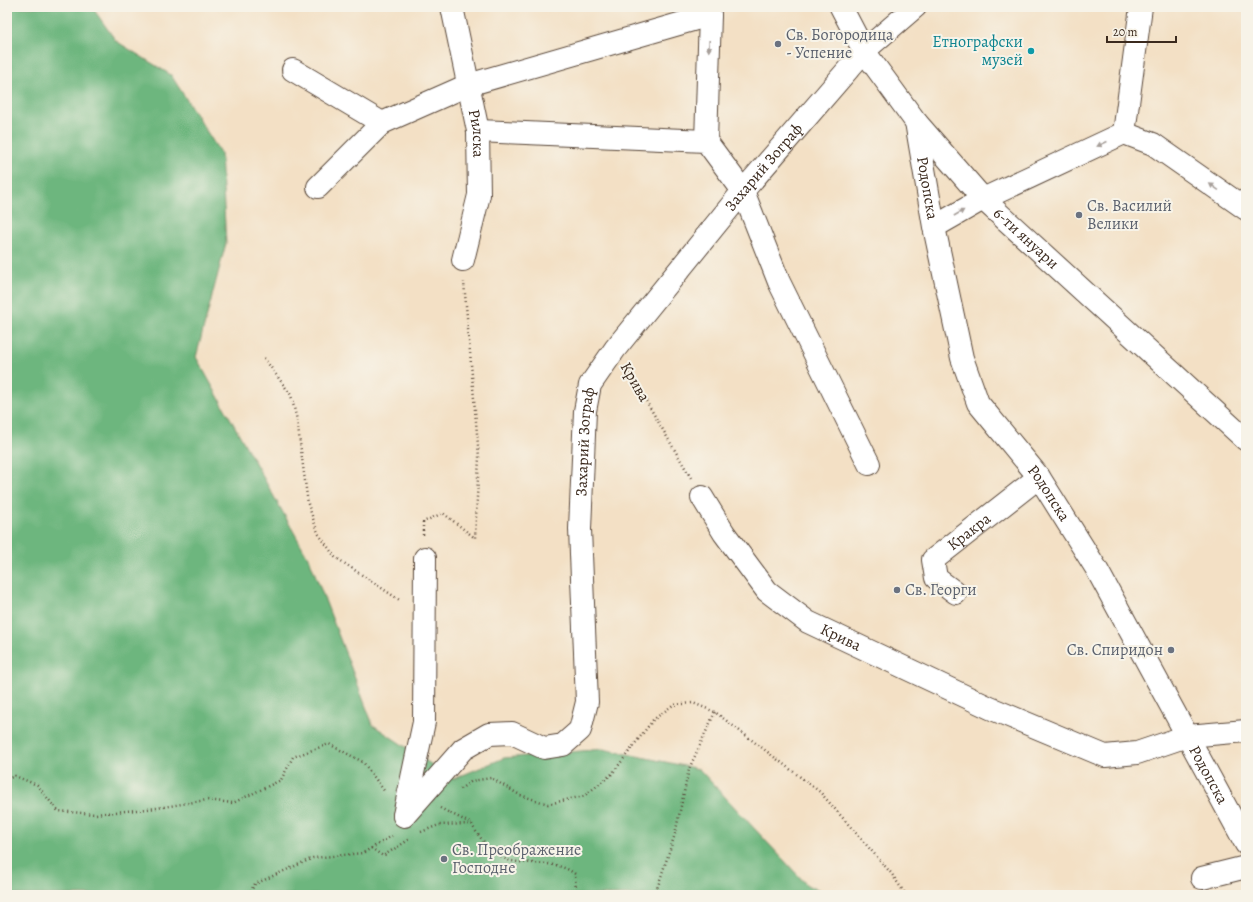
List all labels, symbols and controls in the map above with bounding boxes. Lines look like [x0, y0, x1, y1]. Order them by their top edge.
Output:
scale bar [1107, 18, 1176, 44]
place label: Св. Богородица - Успение [786, 24, 894, 64]
text: 20 m [1113, 24, 1137, 40]
place label: Етнографски музей [932, 31, 1023, 71]
marker: Св. Богородица - Успение [773, 39, 783, 49]
one-way arrow [705, 40, 712, 52]
marker: Етнографски музей [1026, 46, 1036, 56]
street label: Рилска [463, 107, 489, 158]
street label: Захарий Зограф [720, 118, 808, 216]
one-way arrow [1096, 141, 1107, 147]
street label: Родопска [911, 155, 944, 222]
one-way arrow [1209, 183, 1219, 191]
place label: Св. Василий Велики [1087, 195, 1172, 235]
street label: 6-ти януари [988, 202, 1064, 274]
one-way arrow [953, 210, 965, 217]
marker: Св. Василий Велики [1074, 210, 1084, 220]
street label: Крива [615, 358, 656, 407]
street label: Захарий Зограф [570, 385, 600, 497]
street label: Родопска [1022, 460, 1076, 526]
street label: Кракра [943, 507, 996, 556]
place label: Св. Георги [905, 579, 977, 601]
marker: Св. Георги [892, 585, 902, 595]
street label: Крива [817, 618, 865, 657]
place label: Св. Спиридон [1067, 639, 1163, 661]
marker: Св. Спиридон [1166, 645, 1176, 655]
street label: Родопска [1184, 742, 1234, 809]
place label: Св. Преображение Господне [452, 839, 581, 879]
marker: Св. Преображение Господне [439, 854, 449, 864]

